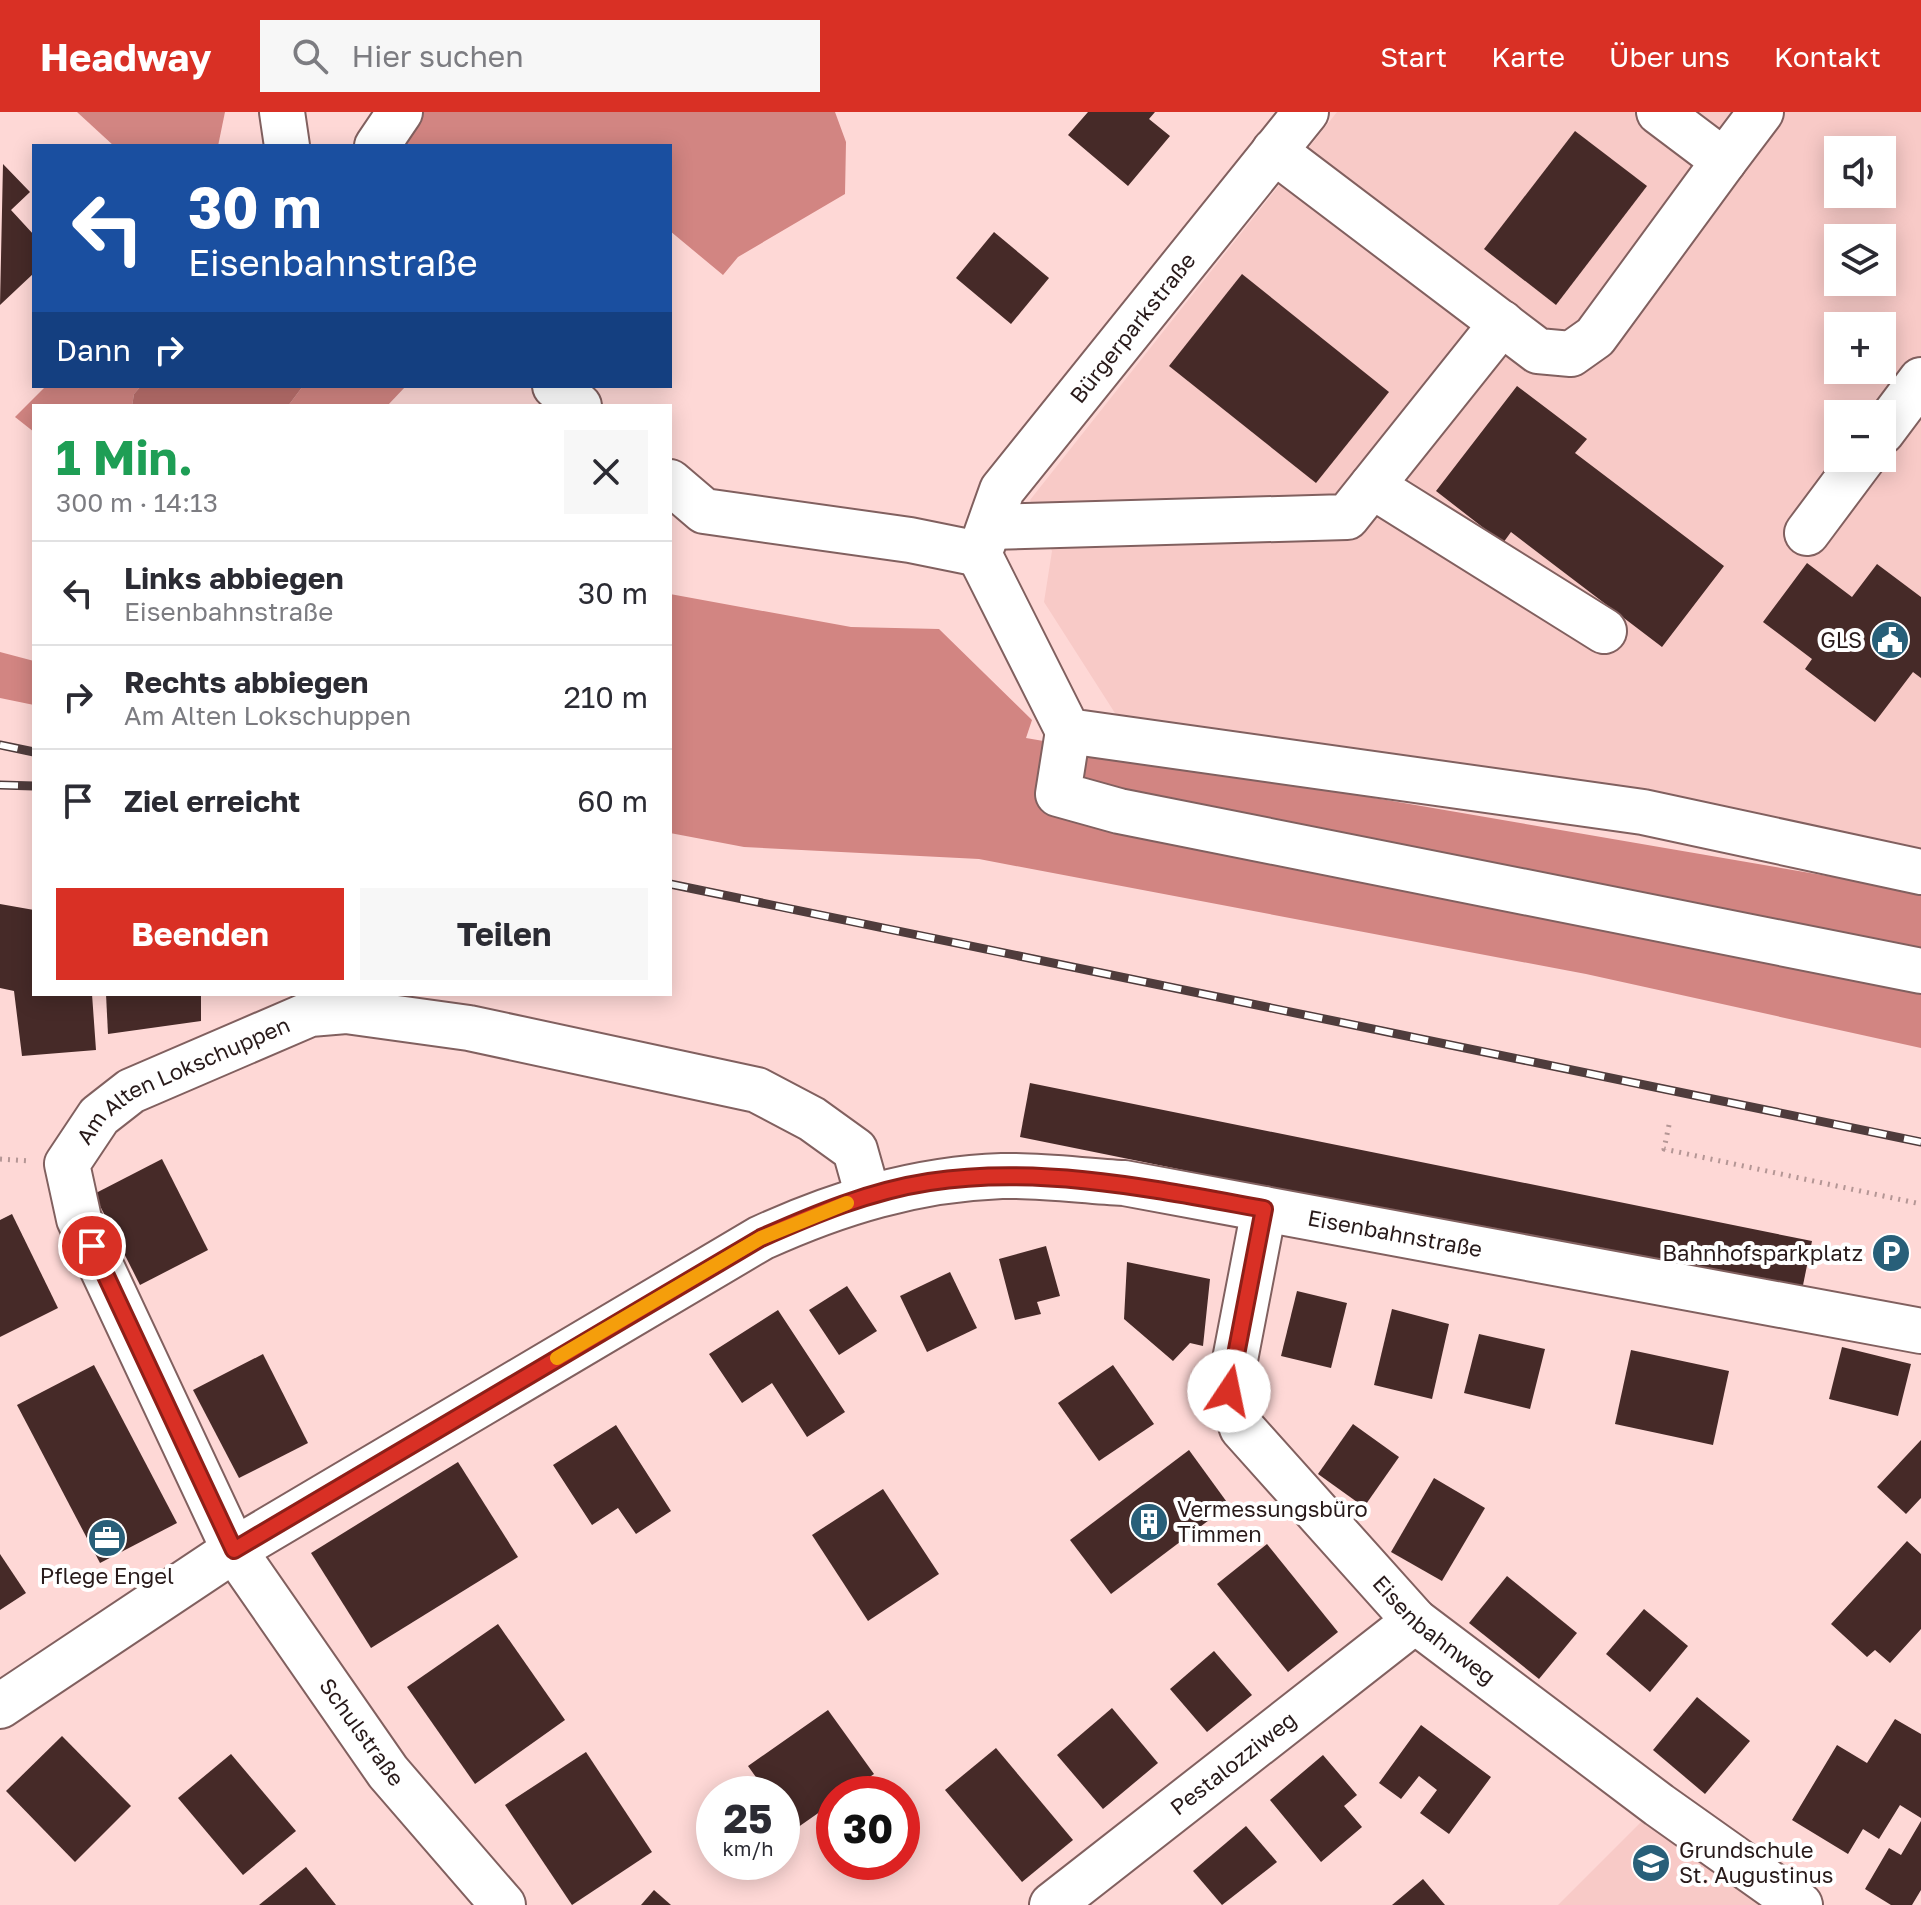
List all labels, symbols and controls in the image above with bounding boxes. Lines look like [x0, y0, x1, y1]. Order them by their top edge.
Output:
search box [260, 20, 820, 92]
text: Headway [40, 34, 212, 79]
icon: search [288, 34, 332, 78]
text: Hier suchen [352, 38, 524, 74]
text: Start [1380, 40, 1447, 73]
text: Karte [1491, 40, 1565, 73]
text: Über uns [1609, 40, 1730, 73]
text: Kontakt [1774, 40, 1881, 73]
map controls [1824, 136, 1896, 472]
button: sound [1824, 136, 1896, 208]
text: 30 m [188, 173, 322, 240]
icon: left [56, 176, 160, 280]
button: layers [1824, 224, 1896, 296]
text: Eisenbahnstraße [188, 241, 478, 284]
street label: Bürgerparkstraße [1064, 247, 1201, 408]
button: + [1824, 312, 1896, 384]
icon: right [147, 328, 191, 372]
text: Dann [56, 332, 131, 368]
button: − [1824, 400, 1896, 472]
text: 1 Min. [56, 428, 193, 486]
button: close [564, 430, 648, 514]
text: 300 m · 14:13 [56, 487, 218, 518]
text: Links abbiegen [124, 560, 344, 596]
icon: left [56, 571, 100, 615]
text: 30 m [578, 575, 648, 611]
text: Eisenbahnstraße [124, 596, 333, 627]
public building icon: GLS [1869, 619, 1911, 661]
place label: GLS [1820, 626, 1862, 653]
text: Rechts abbiegen [124, 664, 368, 700]
icon: right [56, 675, 100, 719]
text: 210 m [563, 679, 648, 715]
text: Am Alten Lokschuppen [124, 700, 411, 731]
icon: arrive [56, 779, 100, 823]
text: Ziel erreicht [124, 783, 300, 819]
text: 60 m [577, 783, 648, 819]
button: Beenden [56, 888, 344, 980]
button: Teilen [360, 888, 648, 980]
street label: Am Alten Lokschuppen [70, 1010, 294, 1149]
street label: Eisenbahnstraße [1306, 1203, 1485, 1262]
pin [58, 1212, 126, 1280]
icon: arrive [70, 1224, 114, 1268]
parking icon: Bahnhofsparkplatz [1870, 1232, 1912, 1274]
place label: Bahnhofsparkplatz [1662, 1239, 1863, 1266]
position arrow [1187, 1349, 1271, 1433]
place label: Vermessungsbüro Timmen [1177, 1495, 1368, 1547]
building icon: Vermessungsbüro Timmen [1128, 1501, 1170, 1543]
office icon: Pflege Engel [86, 1517, 128, 1559]
place label: Pflege Engel [40, 1562, 174, 1589]
street label: Eisenbahnweg [1367, 1569, 1501, 1690]
street label: Schulstraße [314, 1673, 411, 1791]
street label: Pestalozziweg [1164, 1705, 1301, 1820]
speed limit sign: 30 [816, 1776, 920, 1880]
text: 25 [724, 1794, 772, 1842]
text: km/h [723, 1836, 773, 1860]
place label: Grundschule St. Augustinus [1679, 1836, 1834, 1888]
school or university icon: Grundschule St. Augustinus [1630, 1842, 1672, 1884]

